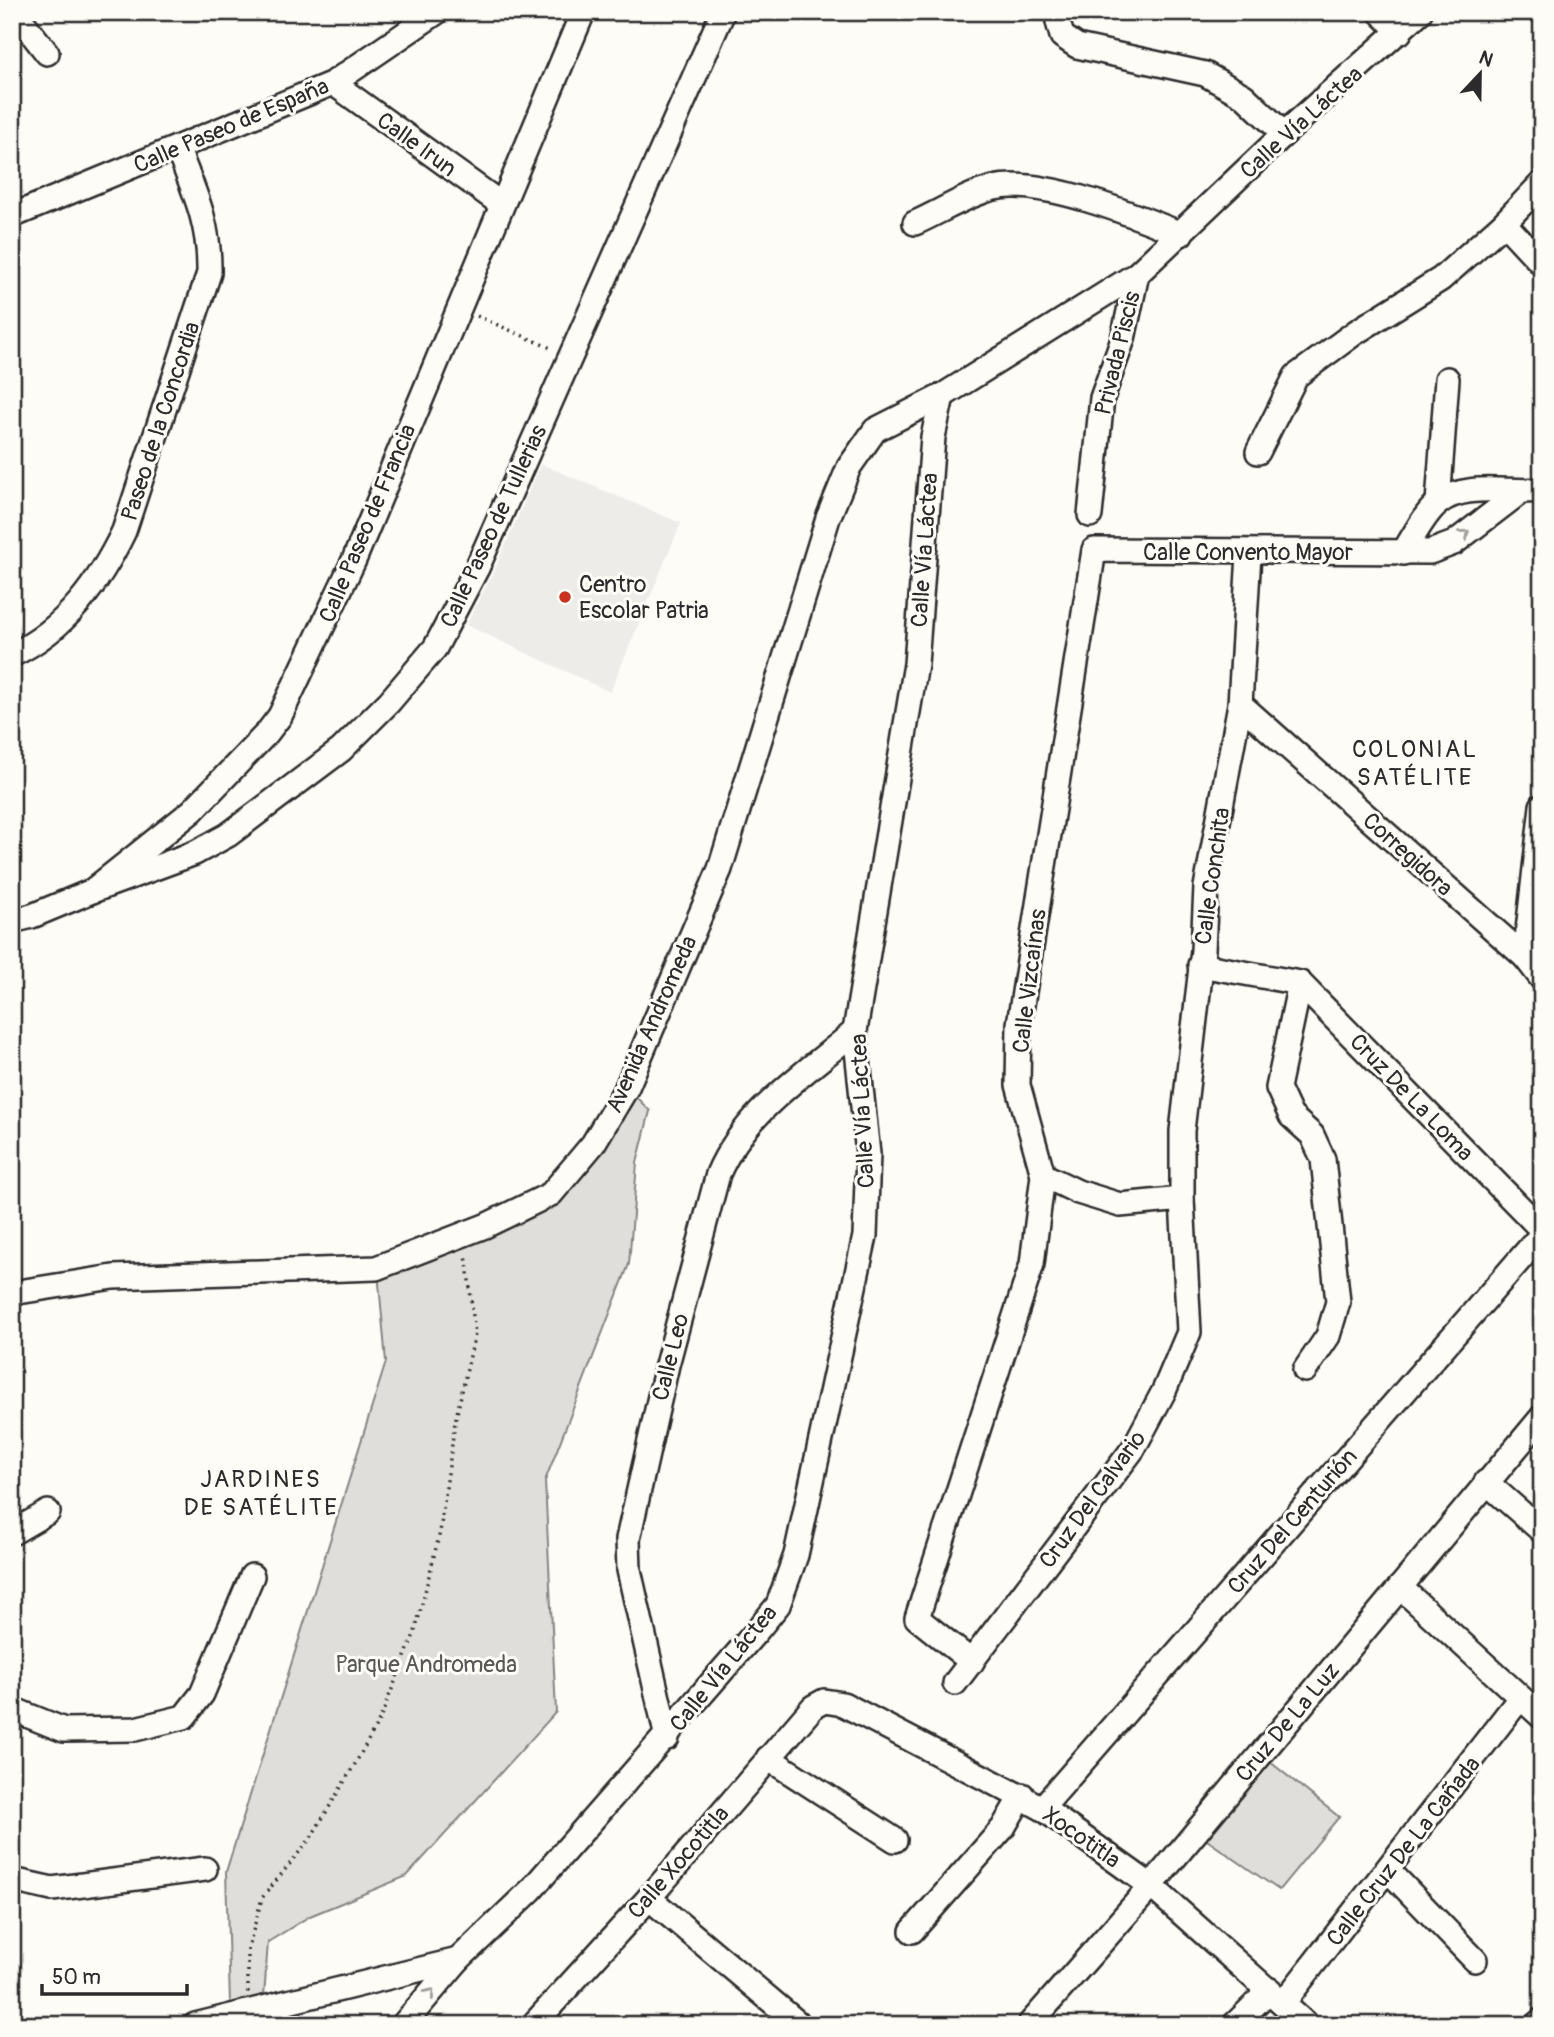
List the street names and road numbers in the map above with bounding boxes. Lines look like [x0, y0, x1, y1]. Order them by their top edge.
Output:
street label: Calle Vía Láctea [1234, 60, 1369, 185]
street label: Calle Paseo de España [129, 71, 333, 180]
street label: Calle Irun [371, 106, 462, 183]
street label: Privada Piscis [1088, 288, 1147, 418]
street label: Paseo de la Concordia [115, 318, 206, 524]
street label: Calle Paseo de Francia [313, 420, 422, 627]
street label: Calle Paseo de Tullerias [434, 420, 553, 632]
street label: Calle Vía Láctea [905, 472, 944, 628]
street label: Calle Convento Mayor [1143, 538, 1353, 567]
street label: Calle Conchita [1189, 806, 1236, 947]
street label: Corregidora [1357, 806, 1459, 902]
street label: Calle Vizcaínas [1006, 907, 1053, 1055]
street label: Avenida Andromeda [599, 931, 704, 1117]
street label: Cruz De La Loma [1344, 1028, 1480, 1167]
street label: Calle Vía Láctea [844, 1033, 881, 1189]
street label: Calle Leo [646, 1311, 695, 1404]
street label: Cruz Del Calvario [1033, 1425, 1152, 1574]
street label: Cruz Del Centurión [1221, 1442, 1364, 1600]
street label: Calle Vía Láctea [663, 1599, 783, 1738]
street label: Cruz De La Luz [1229, 1657, 1346, 1788]
street label: Calle Cruz De La Cañada [1320, 1750, 1487, 1952]
street label: Calle Xocotitla [621, 1800, 735, 1925]
street label: Xocotitla [1037, 1800, 1126, 1875]

